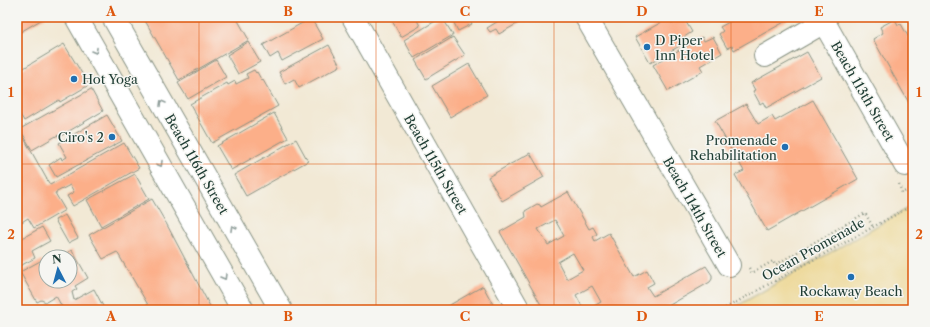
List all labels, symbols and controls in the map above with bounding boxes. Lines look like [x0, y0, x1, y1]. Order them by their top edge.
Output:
text: A [105, 3, 117, 19]
text: B [283, 3, 293, 19]
text: C [460, 3, 470, 19]
text: D [636, 3, 648, 19]
text: E [814, 3, 824, 19]
place label: D Piper Inn Hotel [655, 32, 714, 63]
street label: Beach 113th Street [828, 38, 898, 144]
marker: D Piper Inn Hotel [642, 42, 652, 52]
one-way arrow [91, 47, 98, 54]
place label: Hot Yoga [82, 71, 138, 87]
marker: Hot Yoga [69, 74, 79, 84]
text: 1 [8, 84, 14, 100]
text: 1 [916, 84, 922, 100]
one-way arrow [159, 99, 166, 107]
street label: Beach 116th Street [162, 111, 232, 217]
street label: Beach 115th Street [401, 111, 471, 217]
place label: Ciro's 2 [58, 129, 104, 145]
marker: Ciro's 2 [107, 132, 117, 142]
place label: Promenade Rehabilitation [690, 132, 777, 163]
marker: Promenade Rehabilitation [780, 142, 790, 152]
street label: Beach 114th Street [660, 154, 730, 260]
one-way arrow [155, 160, 162, 167]
street label: Ocean Promenade [759, 214, 867, 284]
one-way arrow [231, 224, 238, 232]
text: 2 [7, 226, 15, 242]
text: 2 [915, 226, 923, 242]
north arrow [38, 249, 78, 289]
text: N [51, 252, 63, 267]
marker: Rockaway Beach [846, 272, 856, 282]
one-way arrow [220, 273, 227, 280]
place label: Rockaway Beach [799, 283, 903, 299]
text: A [105, 308, 117, 324]
text: B [283, 308, 293, 324]
text: C [460, 308, 470, 324]
text: D [636, 308, 648, 324]
text: E [814, 308, 824, 324]

